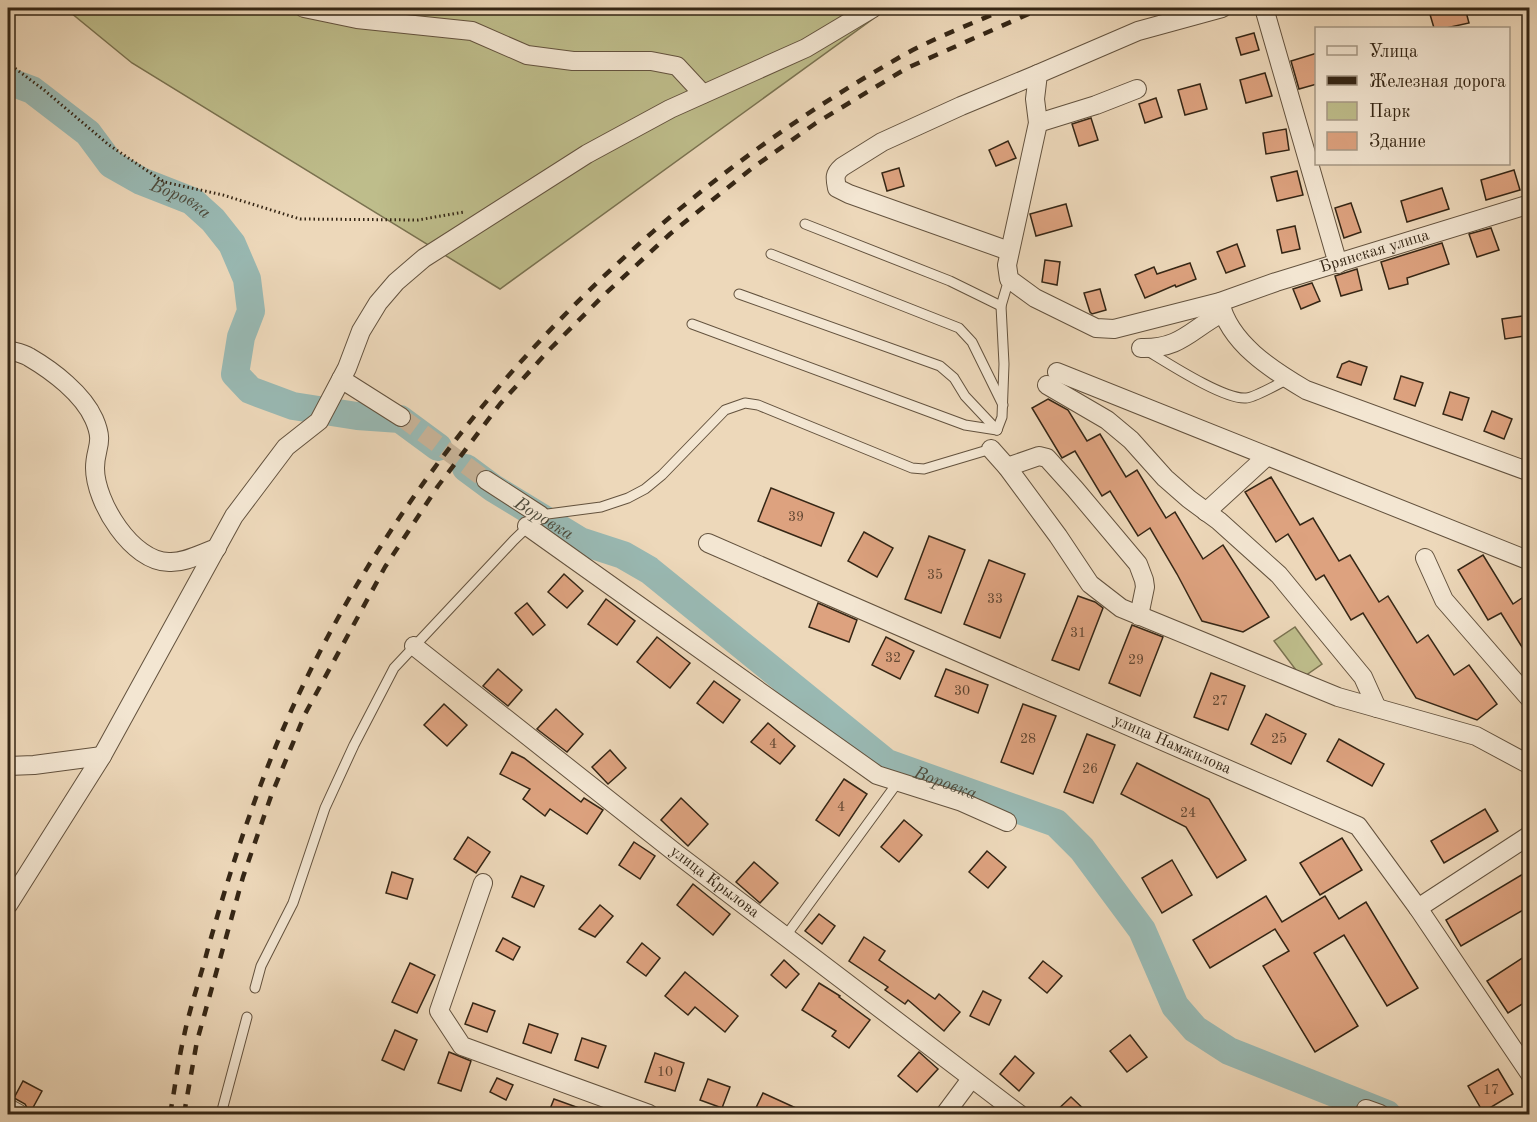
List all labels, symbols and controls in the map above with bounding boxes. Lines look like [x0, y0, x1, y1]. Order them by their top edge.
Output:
legend [1315, 27, 1510, 165]
text: Улица [1369, 43, 1418, 61]
text: Железная дорога [1369, 73, 1506, 91]
text: Парк [1369, 103, 1410, 121]
text: Здание [1369, 133, 1426, 151]
water label: Воровка [147, 176, 215, 223]
street label: Брянская улица [1318, 227, 1431, 276]
water label: Воровка [510, 494, 577, 544]
house number: 39 [788, 510, 804, 524]
house number: 35 [927, 568, 943, 582]
house number: 33 [987, 592, 1003, 606]
house number: 31 [1070, 626, 1086, 640]
house number: 32 [885, 651, 901, 665]
house number: 29 [1128, 653, 1144, 667]
house number: 30 [954, 684, 970, 698]
house number: 27 [1212, 694, 1228, 708]
street label: улица Намжилова [1111, 712, 1233, 778]
house number: 28 [1020, 732, 1036, 746]
house number: 25 [1271, 732, 1287, 746]
house number: 4 [769, 737, 777, 751]
house number: 26 [1082, 762, 1098, 776]
water label: Воровка [910, 764, 980, 803]
house number: 4 [837, 800, 845, 814]
house number: 24 [1180, 806, 1196, 820]
street label: улица Крылова [666, 843, 762, 921]
house number: 10 [657, 1065, 673, 1079]
house number: 17 [1483, 1083, 1499, 1097]

